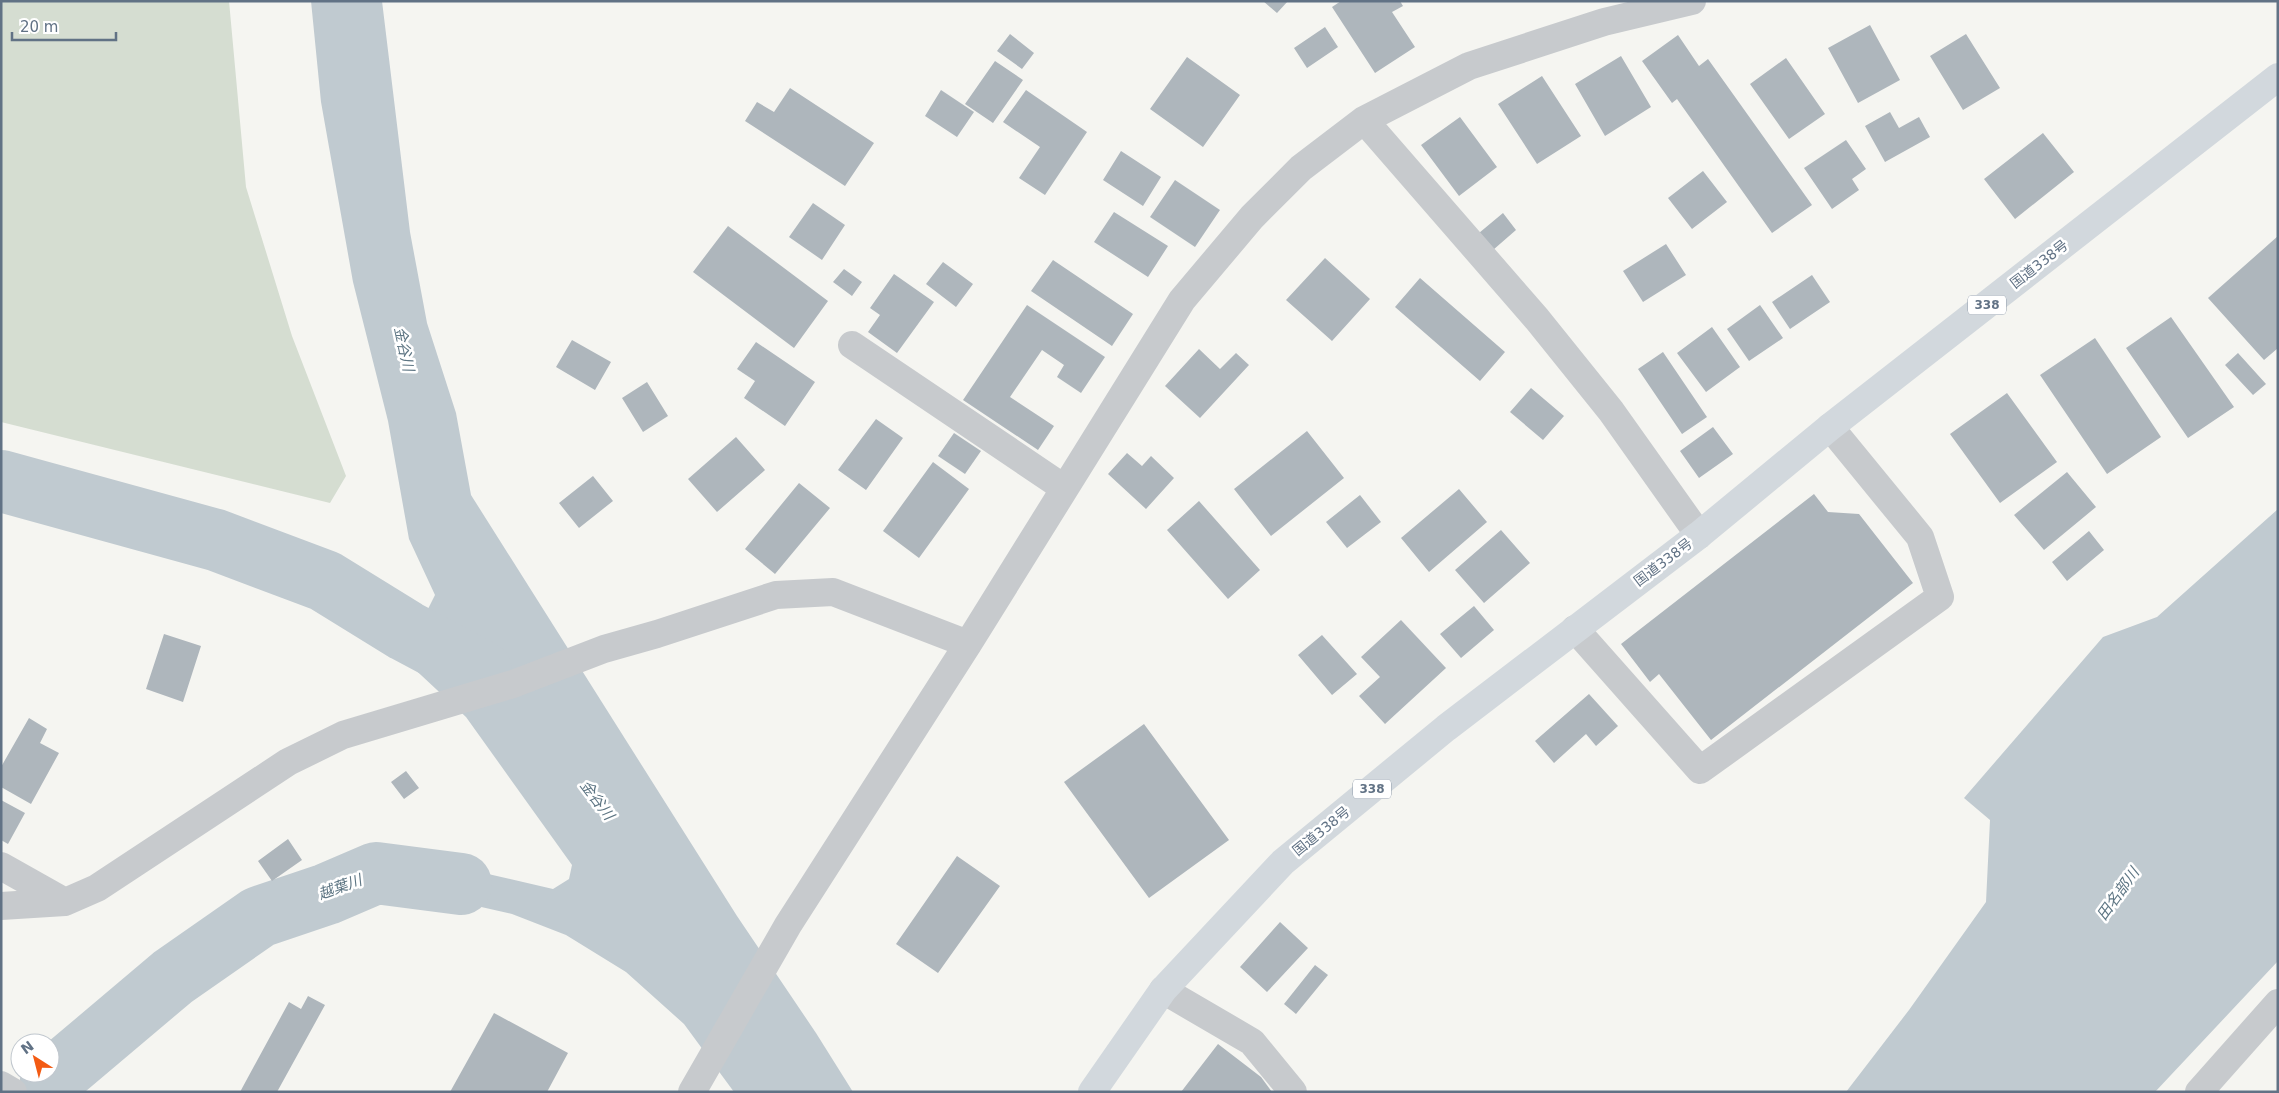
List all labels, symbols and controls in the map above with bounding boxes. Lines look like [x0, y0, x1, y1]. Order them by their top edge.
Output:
scale bar [12, 10, 116, 42]
text: 20 m [20, 18, 58, 36]
street label: 国道338号 [2007, 237, 2071, 291]
road number: 338 [1968, 296, 2006, 314]
water label: 金谷川 [391, 325, 418, 375]
street label: 国道338号 [1631, 535, 1695, 589]
water label: 金谷川 [576, 777, 619, 825]
road number: 338 [1353, 780, 1391, 799]
street label: 国道338号 [1289, 803, 1353, 859]
water label: 田名部川 [2093, 863, 2144, 924]
water label: 越葉川 [316, 870, 366, 903]
north arrow [10, 1033, 60, 1083]
text: N [18, 1038, 37, 1057]

